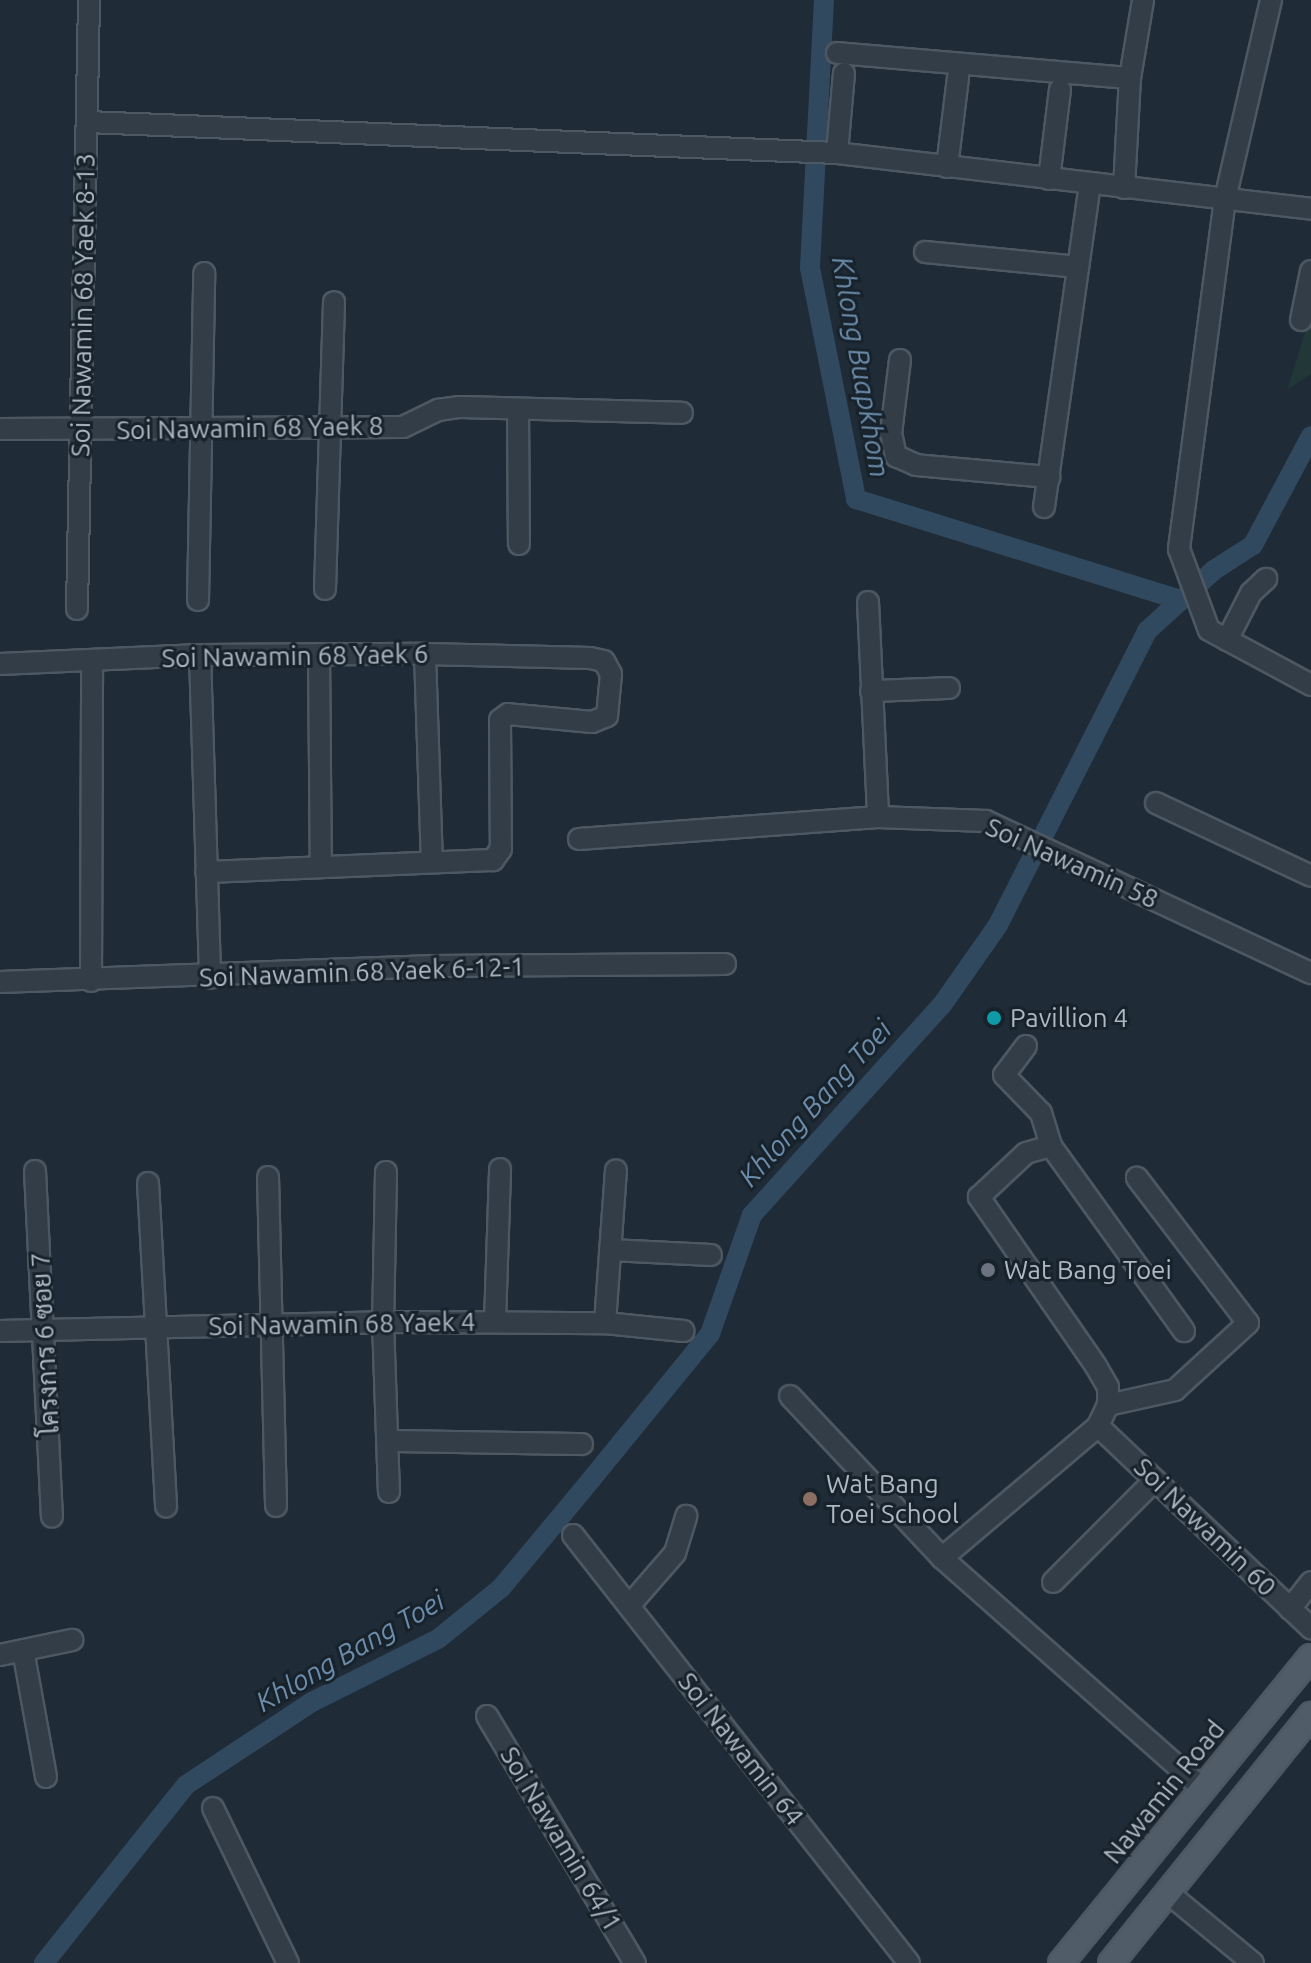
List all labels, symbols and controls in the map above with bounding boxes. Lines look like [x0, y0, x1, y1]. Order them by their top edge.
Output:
street label: Soi Nawamin 68 Yaek 8-13 [65, 153, 101, 457]
water label: Khlong Buapkhom [825, 254, 897, 480]
street label: Soi Nawamin 68 Yaek 8 [116, 410, 384, 446]
street label: Soi Nawamin 68 Yaek 6 [161, 638, 429, 674]
street label: Soi Nawamin 58 [981, 811, 1163, 915]
street label: Soi Nawamin 68 Yaek 6-12-1 [199, 951, 525, 993]
place label: Pavillion 4 [1010, 1002, 1128, 1034]
marker: Pavillion 4 [985, 1009, 1003, 1027]
water label: Khlong Bang Toei [731, 1013, 899, 1193]
street label: โครงการ 6 ซอย 7 [25, 1252, 65, 1436]
place label: Wat Bang Toei [1004, 1254, 1172, 1286]
marker: Wat Bang Toei [979, 1261, 997, 1279]
street label: Soi Nawamin 68 Yaek 4 [208, 1306, 476, 1342]
street label: Soi Nawamin 60 [1127, 1451, 1283, 1603]
place label: Wat Bang Toei School [826, 1468, 959, 1530]
marker: Wat Bang Toei School [801, 1490, 819, 1508]
water label: Khlong Bang Toei [250, 1583, 450, 1719]
street label: Soi Nawamin 64 [672, 1666, 810, 1832]
street label: Nawamin Road [1097, 1714, 1231, 1870]
street label: Soi Nawamin 64/1 [494, 1741, 628, 1937]

